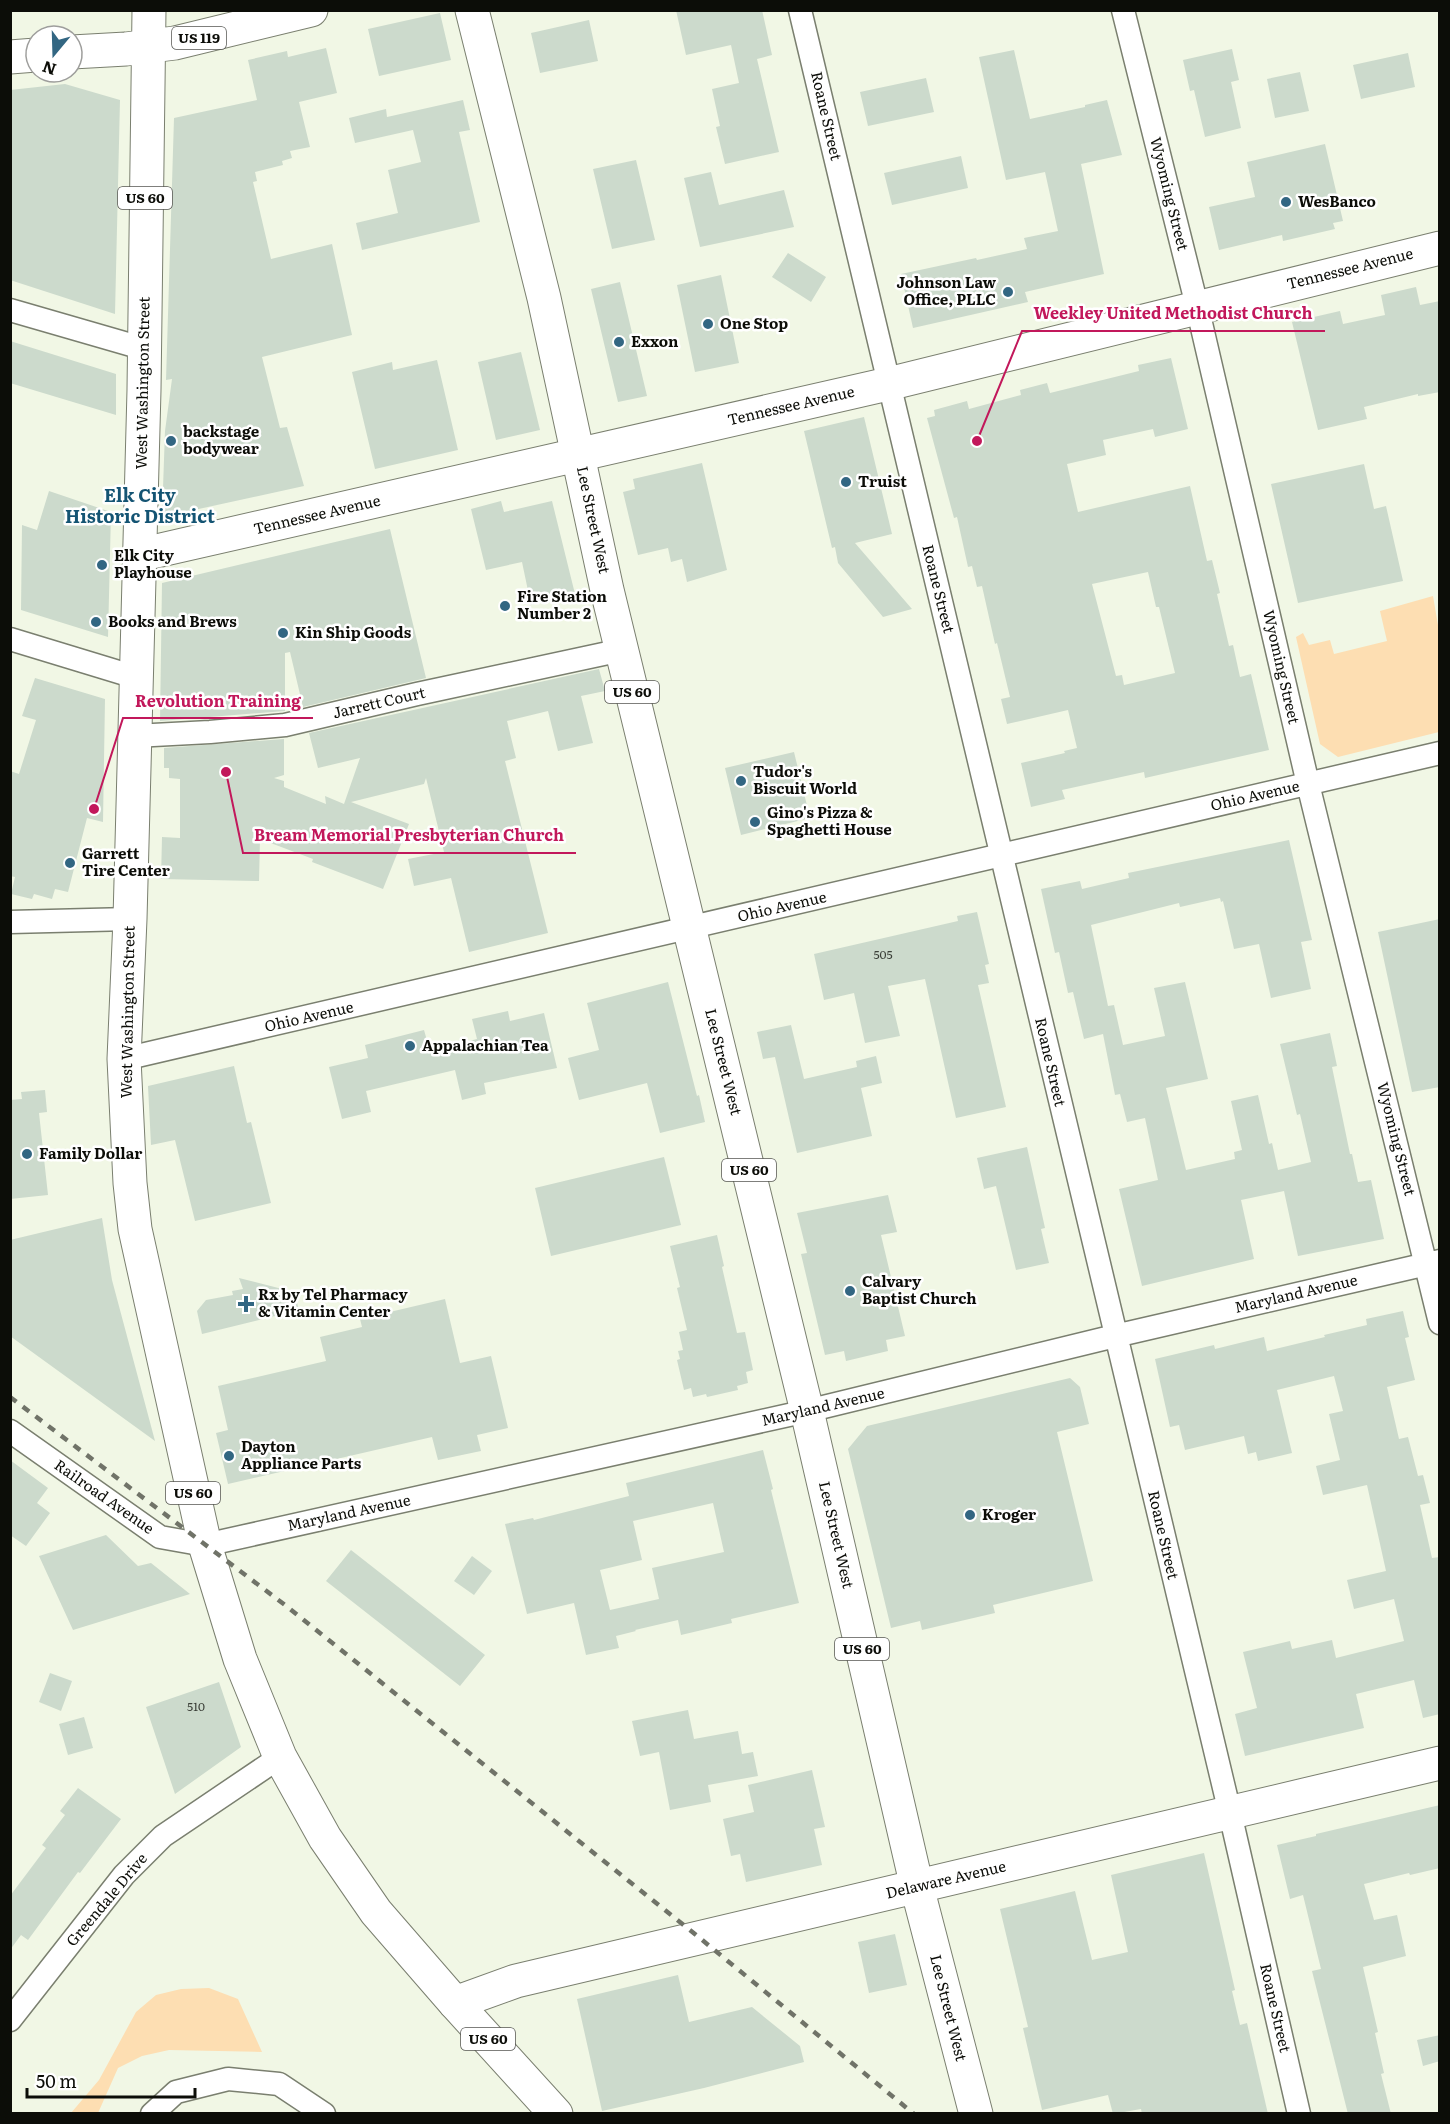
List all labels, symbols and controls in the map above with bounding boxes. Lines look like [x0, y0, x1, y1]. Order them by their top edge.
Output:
north arrow [24, 24, 84, 84]
road number: US 119 [172, 27, 226, 49]
text: N [39, 56, 59, 83]
street label: Roane Street [806, 69, 849, 162]
street label: Wyoming Street [1145, 134, 1196, 253]
road number: US 60 [118, 187, 172, 209]
place label: WesBanco [1298, 189, 1376, 212]
marker: WesBanco [1279, 195, 1293, 209]
street label: Tennessee Avenue [1284, 241, 1416, 294]
place label: Johnson Law Office, PLLC [897, 270, 996, 310]
marker: Johnson Law Office, PLLC [1001, 285, 1015, 299]
street label: West Washington Street [128, 296, 155, 470]
callout: Weekley United Methodist Church [1022, 297, 1325, 331]
text: Weekley United Methodist Church [1034, 300, 1312, 324]
place label: One Stop [720, 311, 788, 334]
marker: One Stop [701, 317, 715, 331]
place label: Exxon [631, 329, 679, 352]
marker: Exxon [612, 335, 626, 349]
street label: Tennessee Avenue [725, 379, 857, 430]
place label: backstage bodywear [183, 419, 260, 459]
marker: backstage bodywear [164, 434, 178, 448]
street label: Lee Street West [572, 464, 617, 576]
place label: Truist [858, 469, 907, 492]
marker: Truist [839, 475, 853, 489]
district label: Elk City Historic District [65, 481, 215, 529]
street label: Tennessee Avenue [251, 488, 383, 539]
street label: Roane Street [917, 542, 962, 635]
place label: Elk City Playhouse [114, 543, 192, 583]
marker: Elk City Playhouse [95, 558, 109, 572]
place label: Fire Station Number 2 [517, 584, 607, 624]
marker: Fire Station Number 2 [498, 599, 512, 613]
street label: Wyoming Street [1258, 607, 1307, 726]
place label: Books and Brews [108, 609, 237, 632]
marker: Books and Brews [89, 615, 103, 629]
place label: Kin Ship Goods [295, 620, 412, 643]
marker: Kin Ship Goods [276, 626, 290, 640]
street label: Jarrett Court [330, 680, 427, 723]
road number: US 60 [605, 681, 659, 703]
callout: Revolution Training [123, 684, 313, 718]
text: Revolution Training [135, 688, 301, 712]
place label: Tudor's Biscuit World [753, 759, 857, 799]
street label: Ohio Avenue [1208, 773, 1302, 816]
marker: Tudor's Biscuit World [734, 774, 748, 788]
place label: Gino's Pizza & Spaghetti House [767, 800, 892, 840]
marker: Gino's Pizza & Spaghetti House [748, 815, 762, 829]
callout: Bream Memorial Presbyterian Church [243, 819, 576, 853]
text: Bream Memorial Presbyterian Church [254, 822, 564, 846]
place label: Garrett Tire Center [82, 841, 170, 881]
marker: Garrett Tire Center [63, 856, 77, 870]
street label: Ohio Avenue [735, 884, 829, 927]
street label: West Washington Street [113, 925, 140, 1099]
house number: 505 [873, 945, 893, 963]
street label: Ohio Avenue [262, 994, 356, 1037]
street label: Lee Street West [700, 1006, 749, 1117]
street label: Roane Street [1030, 1015, 1073, 1108]
place label: Appalachian Tea [422, 1033, 549, 1056]
marker: Appalachian Tea [403, 1039, 417, 1053]
street label: Wyoming Street [1372, 1079, 1423, 1198]
place label: Family Dollar [39, 1141, 142, 1164]
marker: Family Dollar [20, 1147, 34, 1161]
road number: US 60 [722, 1159, 776, 1181]
street label: Maryland Avenue [1232, 1267, 1360, 1318]
place label: Calvary Baptist Church [862, 1269, 977, 1309]
place label: Rx by Tel Pharmacy & Vitamin Center [258, 1282, 408, 1322]
marker: Calvary Baptist Church [843, 1284, 857, 1298]
marker: Rx by Tel Pharmacy & Vitamin Center [239, 1297, 253, 1311]
street label: Maryland Avenue [759, 1380, 887, 1431]
place label: Dayton Appliance Parts [241, 1434, 362, 1474]
marker: Dayton Appliance Parts [222, 1449, 236, 1463]
street label: Railroad Avenue [50, 1453, 160, 1539]
street label: Lee Street West [814, 1479, 861, 1591]
road number: US 60 [166, 1482, 220, 1504]
street label: Maryland Avenue [285, 1487, 413, 1536]
street label: Roane Street [1143, 1488, 1186, 1581]
place label: Kroger [982, 1502, 1036, 1525]
marker: Kroger [963, 1508, 977, 1522]
road number: US 60 [835, 1638, 889, 1660]
house number: 510 [187, 1697, 205, 1715]
street label: Greendale Drive [60, 1847, 152, 1951]
street label: Delaware Avenue [883, 1853, 1008, 1904]
street label: Lee Street West [925, 1952, 974, 2063]
street label: Roane Street [1255, 1961, 1298, 2054]
road number: US 60 [461, 2028, 515, 2050]
scale bar [27, 2061, 195, 2099]
text: 50 m [36, 2067, 77, 2094]

